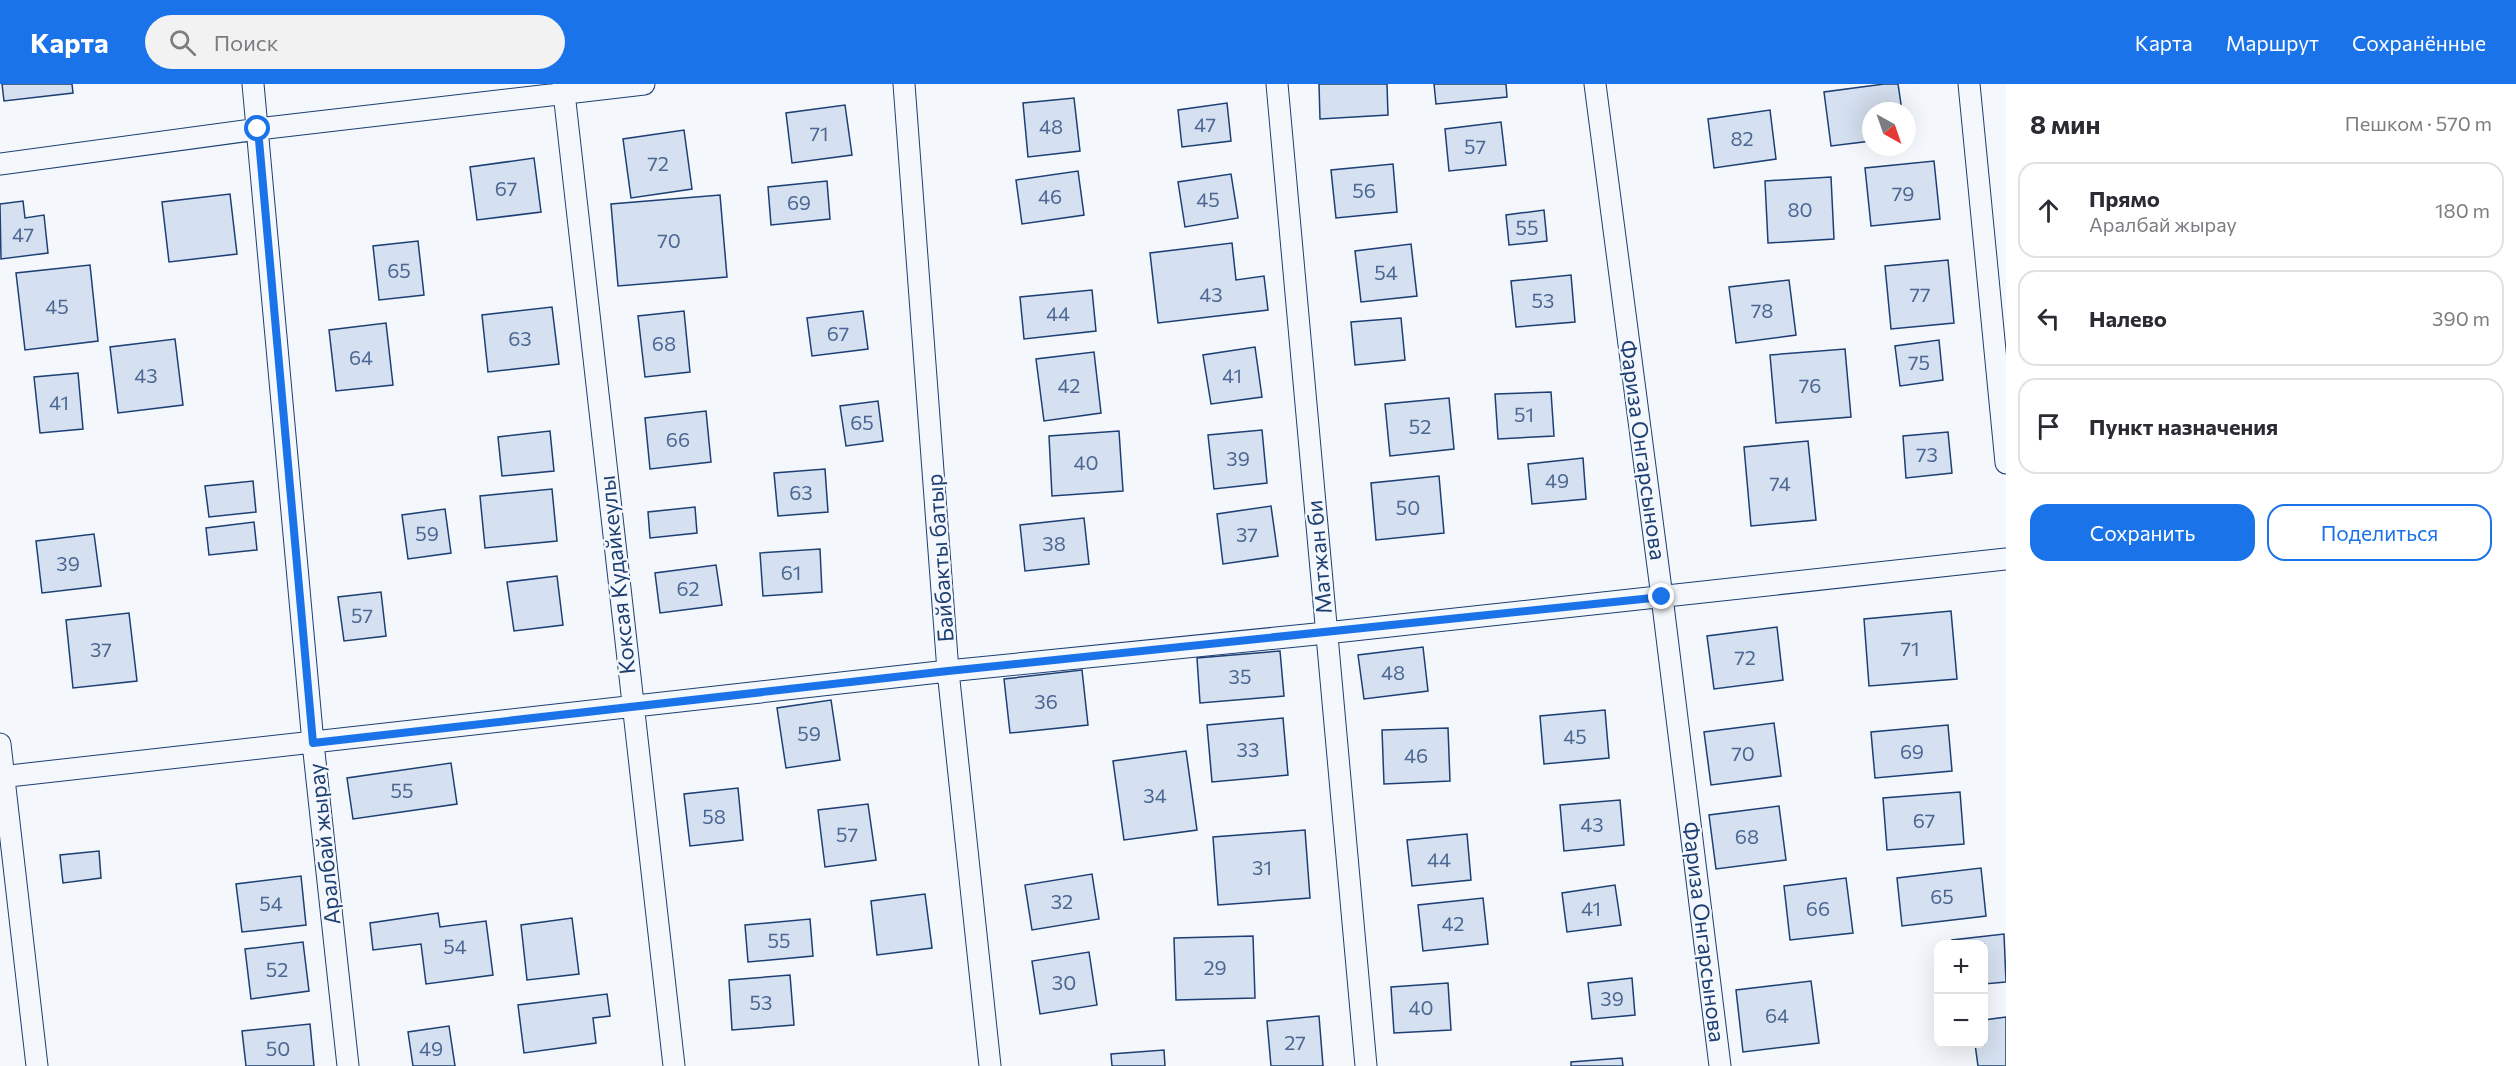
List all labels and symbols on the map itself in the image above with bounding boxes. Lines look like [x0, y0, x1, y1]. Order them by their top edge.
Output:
north arrow [1862, 102, 1916, 156]
house number: 47 [1194, 112, 1216, 136]
house number: 48 [1039, 114, 1063, 138]
route start [244, 115, 270, 141]
house number: 71 [809, 121, 829, 145]
house number: 82 [1730, 126, 1754, 150]
house number: 57 [1464, 134, 1486, 158]
house number: 72 [647, 151, 669, 175]
house number: 67 [495, 176, 517, 200]
house number: 56 [1352, 178, 1376, 202]
house number: 79 [1892, 181, 1914, 205]
house number: 46 [1038, 184, 1062, 208]
house number: 45 [1196, 187, 1220, 211]
house number: 69 [787, 190, 811, 214]
house number: 80 [1787, 197, 1813, 221]
house number: 55 [1516, 215, 1538, 239]
house number: 47 [12, 222, 34, 246]
house number: 70 [657, 228, 681, 252]
house number: 65 [387, 258, 411, 282]
house number: 54 [1374, 260, 1398, 284]
house number: 43 [1199, 282, 1223, 306]
house number: 77 [1909, 282, 1931, 306]
house number: 53 [1532, 288, 1554, 312]
house number: 45 [45, 294, 69, 318]
house number: 78 [1751, 298, 1773, 322]
house number: 44 [1046, 301, 1070, 325]
house number: 67 [827, 321, 849, 345]
house number: 63 [508, 326, 532, 350]
house number: 68 [652, 331, 676, 355]
street label: Фариза Онгарсынова [1615, 338, 1672, 562]
house number: 64 [349, 345, 373, 369]
house number: 75 [1908, 350, 1930, 374]
house number: 43 [134, 363, 158, 387]
house number: 41 [1222, 363, 1242, 387]
house number: 42 [1058, 373, 1080, 397]
house number: 76 [1799, 373, 1821, 397]
house number: 41 [49, 390, 69, 414]
house number: 51 [1514, 402, 1534, 426]
house number: 65 [850, 410, 874, 434]
house number: 52 [1409, 414, 1431, 438]
house number: 66 [666, 427, 690, 451]
house number: 73 [1916, 442, 1938, 466]
house number: 39 [1226, 446, 1250, 470]
house number: 40 [1073, 450, 1099, 474]
house number: 49 [1545, 468, 1569, 492]
house number: 74 [1769, 471, 1791, 495]
street label: Байбакты батыр [920, 473, 959, 643]
street label: Коксая Кудайкеулы [593, 474, 640, 676]
house number: 63 [789, 480, 813, 504]
house number: 50 [1396, 495, 1420, 519]
street label: Матжан би [1300, 499, 1337, 615]
house number: 59 [415, 521, 439, 545]
house number: 37 [1236, 522, 1258, 546]
house number: 38 [1042, 531, 1066, 555]
house number: 39 [56, 551, 80, 575]
house number: 61 [781, 560, 801, 584]
house number: 62 [676, 576, 700, 600]
route end [1648, 583, 1674, 609]
house number: 57 [351, 603, 373, 627]
house number: 71 [1900, 636, 1920, 660]
house number: 37 [90, 637, 112, 661]
house number: 72 [1734, 645, 1756, 669]
house number: 48 [1381, 660, 1405, 684]
house number: 35 [1229, 664, 1251, 688]
house number: 36 [1034, 689, 1058, 713]
house number: 59 [797, 721, 821, 745]
house number: 45 [1563, 724, 1587, 748]
house number: 33 [1237, 737, 1259, 761]
house number: 69 [1900, 739, 1924, 763]
house number: 70 [1731, 741, 1755, 765]
house number: 46 [1404, 743, 1428, 767]
street label: Аралбай жырау [302, 762, 345, 926]
house number: 55 [391, 778, 413, 802]
house number: 34 [1143, 783, 1167, 807]
house number: 58 [702, 804, 726, 828]
house number: 67 [1913, 808, 1935, 832]
house number: 43 [1580, 812, 1604, 836]
street label: Фариза Онгарсынова [1678, 820, 1731, 1044]
house number: 57 [836, 822, 858, 846]
house number: 68 [1735, 824, 1759, 848]
house number: 44 [1427, 847, 1451, 871]
house number: 31 [1252, 855, 1272, 879]
house number: 65 [1930, 884, 1954, 908]
house number: 32 [1051, 889, 1073, 913]
house number: 54 [259, 891, 283, 915]
house number: 41 [1581, 896, 1601, 920]
house number: 66 [1806, 896, 1830, 920]
house number: 42 [1442, 911, 1464, 935]
house number: 55 [768, 928, 790, 952]
house number: 54 [443, 934, 467, 958]
house number: 29 [1203, 955, 1227, 979]
house number: 52 [266, 957, 288, 981]
house number: 30 [1052, 970, 1076, 994]
house number: 39 [1600, 986, 1624, 1010]
house number: 53 [750, 990, 772, 1014]
house number: 40 [1408, 995, 1434, 1019]
house number: 64 [1765, 1003, 1789, 1027]
house number: 27 [1284, 1030, 1306, 1054]
house number: 50 [266, 1036, 290, 1060]
house number: 49 [419, 1036, 443, 1060]

